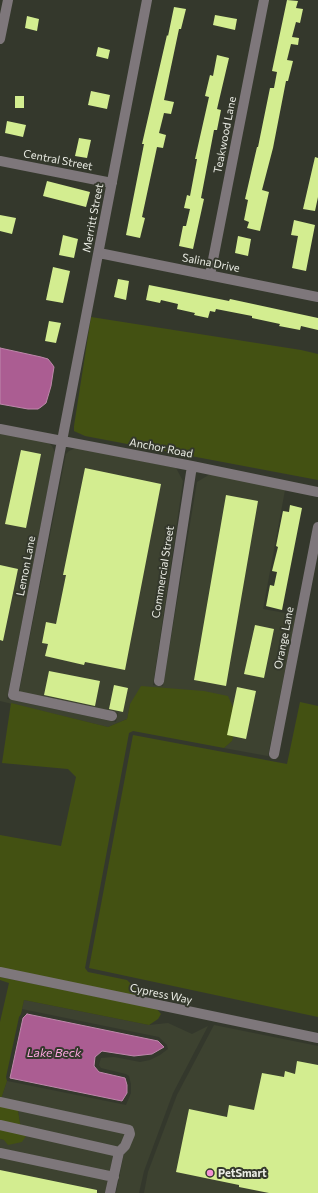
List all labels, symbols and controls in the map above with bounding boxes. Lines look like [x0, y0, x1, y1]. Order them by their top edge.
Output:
street label: Teakwood Lane [211, 95, 239, 175]
street label: Central Street [22, 147, 94, 173]
street label: Merritt Street [80, 182, 106, 254]
street label: Salina Drive [181, 251, 241, 275]
street label: Anchor Road [128, 435, 194, 461]
street label: Commercial Street [149, 525, 177, 619]
street label: Lemon Lane [14, 535, 38, 597]
street label: Orange Lane [271, 606, 297, 670]
street label: Cypress Way [129, 981, 193, 1007]
water label: Lake Beck [27, 1046, 81, 1060]
place label: PetSmart [218, 1166, 267, 1180]
marker: PetSmart [205, 1168, 215, 1178]

